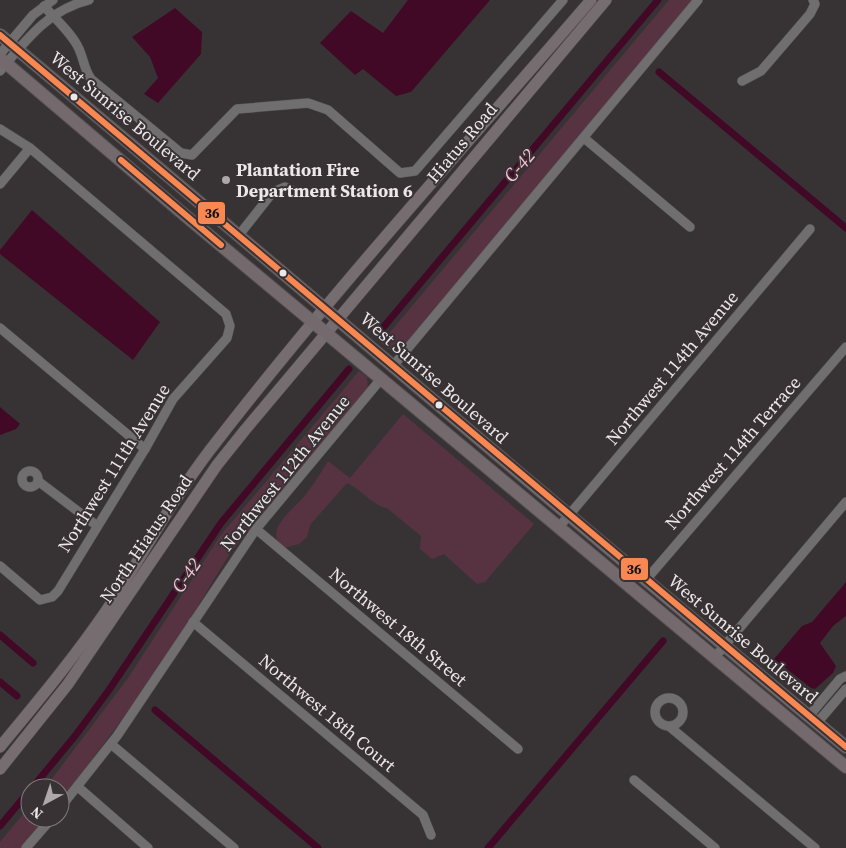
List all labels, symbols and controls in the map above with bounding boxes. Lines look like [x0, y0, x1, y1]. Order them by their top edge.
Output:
street label: West Sunrise Boulevard [45, 45, 206, 186]
unlabelled marker [69, 92, 79, 102]
street label: Hiatus Road [421, 97, 503, 188]
water label: C-42 [497, 142, 541, 187]
place label: Plantation Fire Department Station 6 [236, 157, 413, 203]
marker: Plantation Fire Department Station 6 [220, 174, 232, 186]
line badge: 36 [197, 201, 226, 225]
text: 36 [204, 203, 220, 223]
unlabelled marker [278, 268, 288, 278]
street label: Northwest 114th Avenue [600, 285, 744, 450]
street label: West Sunrise Boulevard [355, 306, 514, 449]
street label: Northwest 114th Terrace [659, 371, 806, 535]
street label: Northwest 111th Avenue [51, 379, 176, 557]
street label: Northwest 112th Avenue [214, 389, 355, 556]
unlabelled marker [434, 400, 444, 410]
street label: North Hiatus Road [93, 470, 198, 608]
water label: C-42 [165, 552, 207, 597]
line badge: 36 [620, 557, 649, 581]
text: 36 [626, 559, 642, 579]
street label: Northwest 18th Street [324, 562, 473, 692]
street label: West Sunrise Boulevard [663, 568, 824, 709]
street label: Northwest 18th Court [254, 648, 401, 777]
north arrow [20, 778, 70, 828]
text: N [26, 802, 47, 824]

